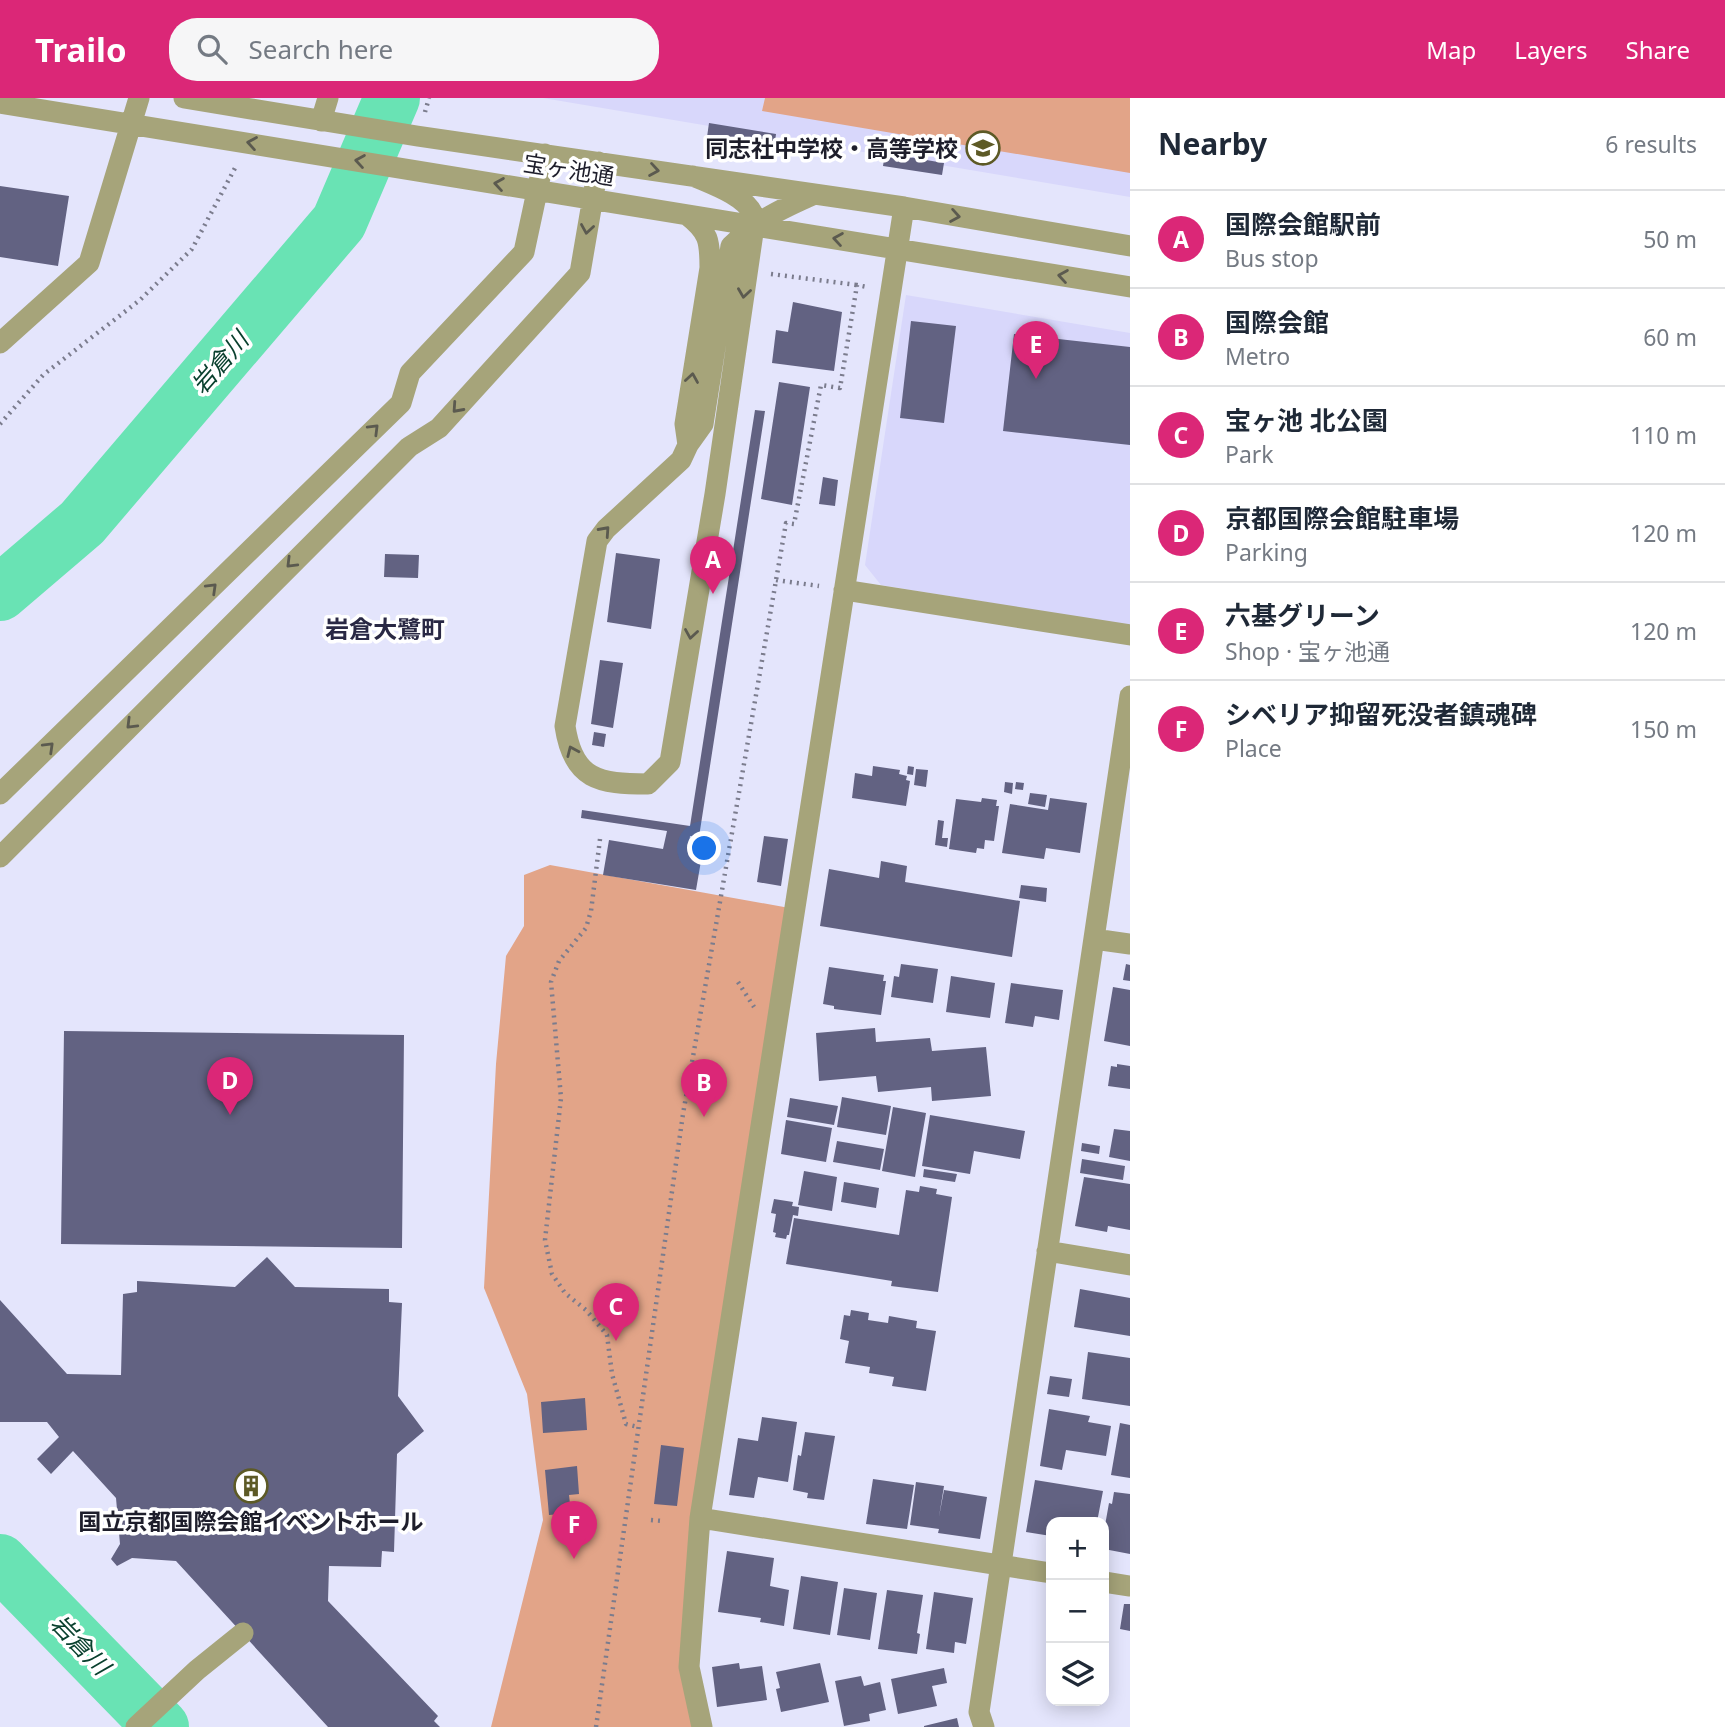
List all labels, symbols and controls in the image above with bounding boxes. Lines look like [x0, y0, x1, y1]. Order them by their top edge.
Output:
search box [169, 18, 659, 81]
text: Trailo [35, 27, 127, 72]
icon: search [193, 30, 231, 68]
text: Search here [249, 31, 393, 67]
text: Map [1426, 33, 1476, 66]
text: Layers [1514, 33, 1588, 66]
text: Share [1626, 33, 1690, 66]
text: Nearby [1158, 123, 1267, 164]
text: 6 results [1605, 128, 1697, 160]
school or university icon: 同志社中学校・高等学校 [964, 129, 1002, 167]
place label: 同志社中学校・高等学校 [705, 132, 958, 164]
one-way arrow [246, 136, 258, 151]
street label: 宝ヶ池通 [521, 146, 617, 192]
one-way arrow [354, 154, 366, 169]
one-way arrow [648, 162, 660, 177]
one-way arrow [493, 177, 505, 192]
text: 国際会館駅前 [1225, 206, 1381, 242]
one-way arrow [949, 207, 961, 222]
one-way arrow [580, 223, 595, 235]
text: A [1173, 223, 1189, 255]
text: 50 m [1643, 223, 1697, 255]
one-way arrow [832, 232, 844, 247]
text: Bus stop [1225, 242, 1319, 274]
one-way arrow [1057, 269, 1069, 284]
one-way arrow [737, 287, 752, 299]
text: 国際会館 [1225, 304, 1329, 340]
pin: E [1013, 321, 1059, 379]
text: B [1173, 321, 1189, 353]
text: 60 m [1643, 321, 1697, 353]
water label: 岩倉川 [183, 322, 257, 400]
text: Metro [1225, 340, 1290, 372]
one-way arrow [684, 372, 699, 384]
one-way arrow [453, 400, 465, 413]
text: 宝ヶ池 北公園 [1225, 402, 1388, 438]
text: C [1174, 419, 1188, 451]
text: 110 m [1630, 419, 1697, 451]
one-way arrow [366, 424, 379, 437]
text: Park [1225, 438, 1274, 470]
text: 京都国際会館駐車場 [1225, 500, 1459, 536]
text: D [1173, 517, 1189, 549]
text: 120 m [1630, 517, 1697, 549]
one-way arrow [597, 526, 609, 539]
pin: A [690, 536, 736, 594]
text: Parking [1225, 536, 1308, 568]
one-way arrow [287, 555, 300, 568]
one-way arrow [204, 584, 217, 597]
text: 六基グリーン [1225, 597, 1380, 633]
district label: 岩倉大鷺町 [325, 612, 445, 645]
text: E [1175, 615, 1187, 647]
text: 120 m [1630, 615, 1697, 647]
one-way arrow [684, 628, 699, 640]
text: Shop · 宝ヶ池通 [1225, 635, 1390, 667]
text: シベリア抑留死没者鎮魂碑 [1225, 696, 1537, 732]
text: F [1175, 713, 1187, 745]
text: 150 m [1630, 713, 1697, 745]
one-way arrow [126, 716, 139, 729]
text: Place [1225, 732, 1282, 764]
one-way arrow [41, 742, 54, 755]
one-way arrow [566, 746, 580, 759]
your location [687, 831, 721, 865]
pin: D [207, 1057, 253, 1115]
pin: B [681, 1059, 727, 1117]
pin: C [593, 1283, 639, 1341]
building icon: 国立京都国際会館イベントホール [232, 1467, 270, 1505]
pin: F [551, 1501, 597, 1559]
place label: 国立京都国際会館イベントホール [79, 1505, 424, 1537]
map controls [1046, 1517, 1109, 1706]
button: + [1046, 1517, 1109, 1580]
button: − [1046, 1580, 1109, 1643]
water label: 岩倉川 [44, 1607, 120, 1684]
button: layers [1046, 1643, 1109, 1706]

